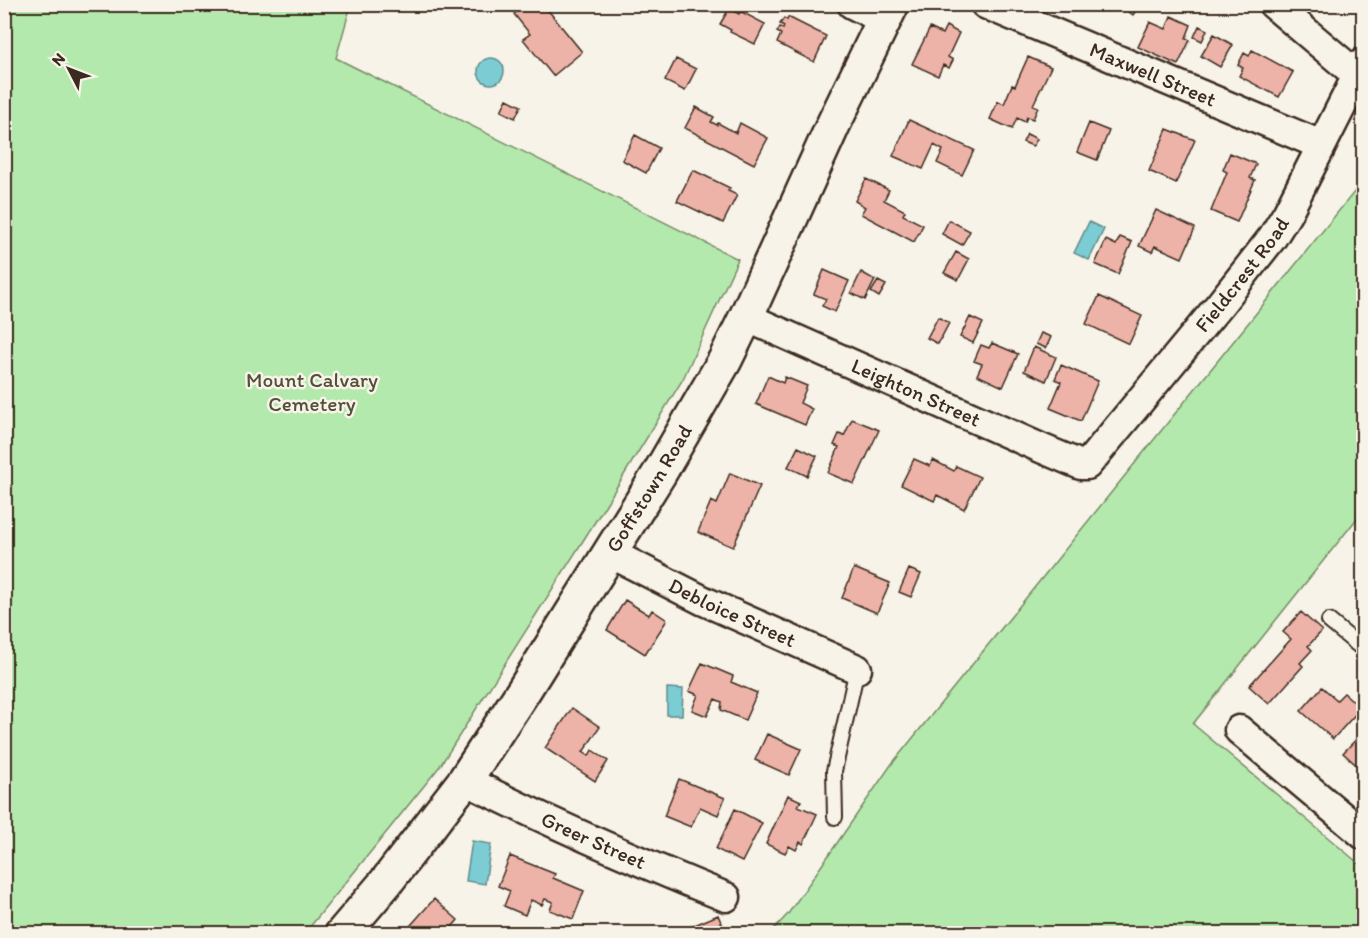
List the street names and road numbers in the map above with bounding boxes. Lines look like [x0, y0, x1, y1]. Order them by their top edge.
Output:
street label: Maxwell Street [1086, 36, 1220, 112]
street label: Fieldcrest Road [1189, 212, 1294, 337]
street label: Leighton Street [848, 353, 985, 432]
street label: Goffstown Road [600, 420, 697, 557]
street label: Debloice Street [665, 572, 800, 652]
street label: Greer Street [537, 806, 650, 874]

